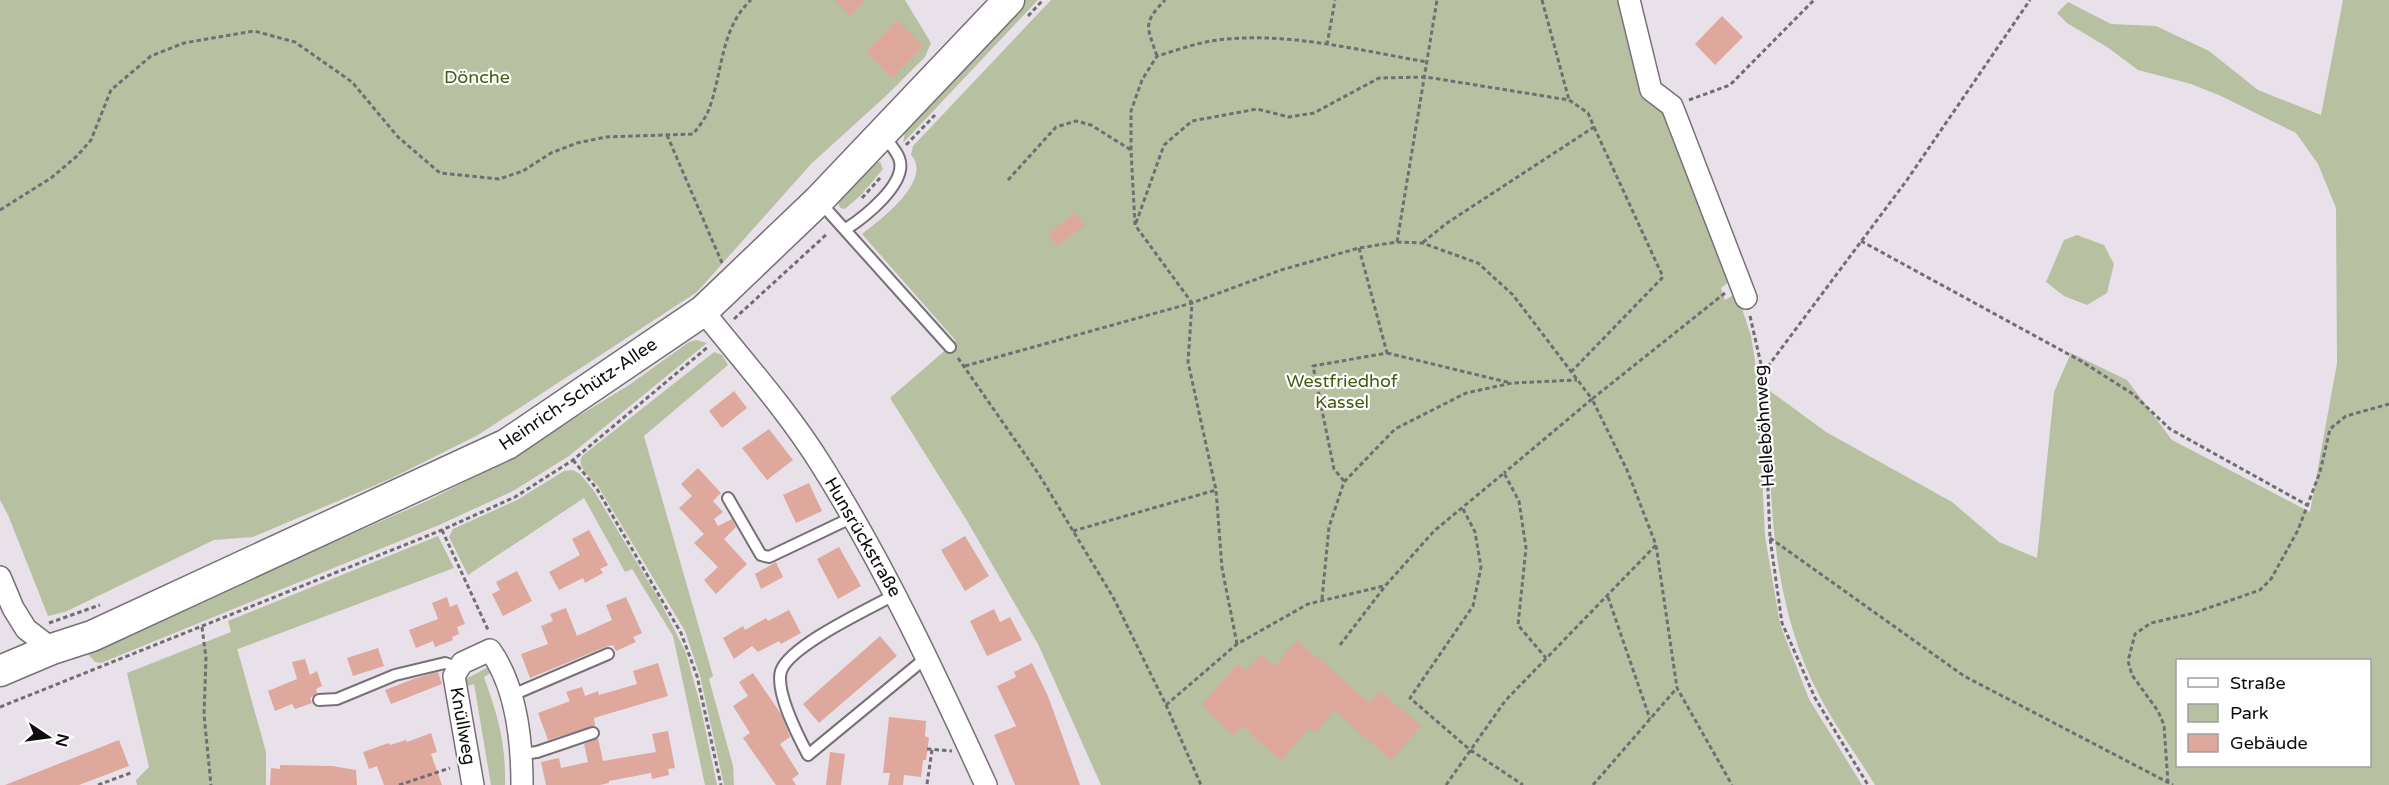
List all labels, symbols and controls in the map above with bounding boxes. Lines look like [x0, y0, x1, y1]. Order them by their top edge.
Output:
park label: Dönche [444, 66, 510, 88]
street label: Heinrich-Schütz-Allee [495, 333, 661, 455]
street label: Helleböhnweg [1749, 364, 1779, 488]
park label: Westfriedhof Kassel [1286, 370, 1398, 413]
street label: Hunsrückstraße [820, 473, 906, 601]
legend [2176, 659, 2371, 767]
text: Straße [2230, 672, 2286, 694]
street label: Knüllweg [445, 685, 481, 767]
text: Park [2230, 702, 2269, 724]
north arrow [18, 707, 78, 767]
text: N [50, 732, 73, 749]
text: Gebäude [2230, 732, 2308, 754]

